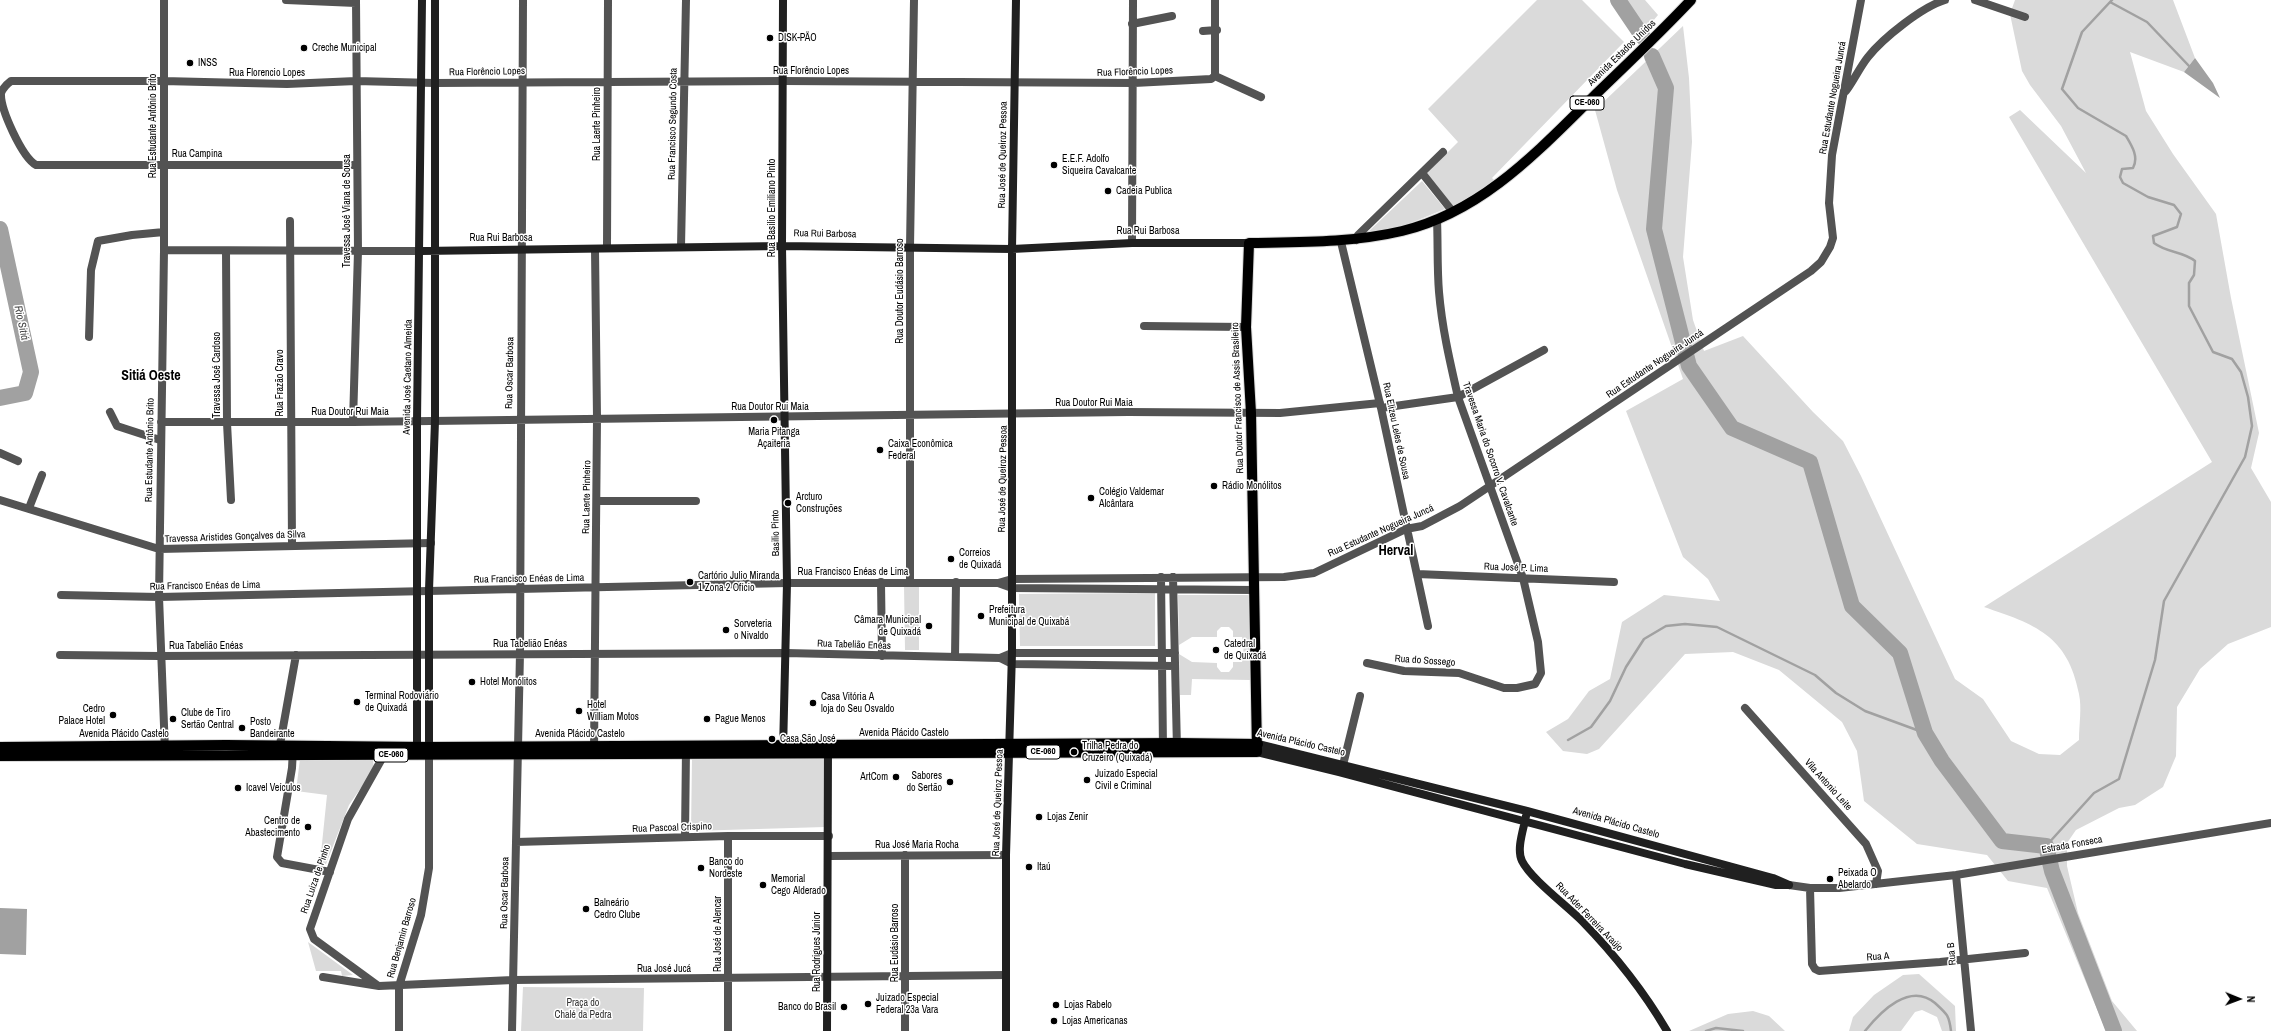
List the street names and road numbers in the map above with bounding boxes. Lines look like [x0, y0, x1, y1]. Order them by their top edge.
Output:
street label: Avenida Estados Unidos [1585, 17, 1659, 89]
street label: Rua Estudante Nogueira Juncá [1817, 41, 1849, 155]
street label: Rua Florêncio Lopes [449, 65, 525, 79]
street label: Rua Florêncio Lopes [773, 65, 849, 77]
street label: Rua Florêncio Lopes [1097, 65, 1173, 79]
street label: Rua Florencio Lopes [229, 67, 305, 79]
street label: Rua Francisco Segundo Costa [666, 68, 680, 180]
street label: Rua Estudante Antônio Brito [147, 74, 159, 178]
street label: Rua Laerte Pinheiro [591, 87, 603, 161]
road number: CE-060 [1570, 96, 1604, 110]
street label: Rua José de Queiroz Pessoa [996, 101, 1010, 209]
street label: Rua Campina [172, 148, 222, 160]
street label: Travessa José Viana de Sousa [341, 154, 353, 268]
street label: Rua Basilio Emiliano Pinto [766, 159, 778, 257]
street label: Rua Rui Barbosa [1117, 225, 1179, 237]
street label: Rua Rui Barbosa [793, 227, 857, 241]
street label: Rua Rui Barbosa [470, 232, 532, 244]
street label: Rua Doutor Eudásio Barroso [894, 238, 906, 344]
street label: Avenida José Caetano Almeida [401, 319, 415, 435]
street label: Rua Doutor Francisco de Assis Brasileiro [1229, 322, 1247, 474]
street label: Rua Estudante Nogueira Juncá [1604, 327, 1706, 401]
street label: Travessa José Cardoso [211, 332, 223, 418]
street label: Rua Oscar Barbosa [503, 337, 517, 409]
street label: Rua Frazão Cravo [274, 350, 286, 416]
street label: Travessa Maria do Socorro V. Cavalcante [1460, 380, 1520, 528]
street label: Rua Elizeu Leles de Sousa [1380, 381, 1412, 481]
street label: Rua Doutor Rui Maia [1055, 397, 1133, 409]
street label: Rua Estudante Antônio Brito [143, 398, 157, 502]
street label: Rua Doutor Rui Maia [731, 401, 809, 413]
street label: Rua Doutor Rui Maia [311, 406, 389, 418]
street label: Rua José de Queiroz Pessoa [996, 425, 1010, 533]
street label: Rua Laerte Pinheiro [580, 460, 594, 534]
street label: Rua Estudante Nogueira Juncá [1326, 502, 1436, 560]
street label: Basilio Pinto [770, 510, 782, 556]
street label: Travessa Aristides Gonçalves da Silva [164, 529, 306, 545]
street label: Rua José P. Lima [1484, 561, 1548, 575]
street label: Rua Francisco Enéas de Lima [798, 566, 908, 578]
street label: Rua Francisco Enéas de Lima [474, 572, 584, 586]
street label: Rua Francisco Enéas de Lima [150, 579, 260, 593]
street label: Rua Tabelião Enéas [493, 638, 567, 650]
street label: Rua Tabelião Enéas [817, 638, 891, 652]
street label: Rua Tabelião Enéas [169, 640, 243, 652]
street label: Rua do Sossego [1394, 653, 1456, 669]
street label: Avenida Plácido Castelo [859, 727, 949, 739]
street label: Avenida Plácido Castelo [1256, 727, 1346, 759]
street label: Avenida Plácido Castelo [79, 728, 169, 740]
street label: Avenida Plácido Castelo [535, 728, 625, 740]
road number: CE-060 [1026, 745, 1060, 759]
road number: CE-060 [374, 748, 408, 762]
street label: Rua José de Queiroz Pessoa [990, 749, 1006, 857]
street label: Vila Antonio Leite [1802, 757, 1854, 813]
street label: Avenida Plácido Castelo [1571, 805, 1661, 841]
street label: Rua Pascoal Crispino [632, 821, 712, 835]
street label: Estrada Fonseca [2041, 834, 2103, 856]
street label: Rua José Maria Rocha [875, 839, 959, 851]
street label: Rua Luiza de Pinho [299, 843, 333, 915]
street label: Rua Oscar Barbosa [498, 857, 512, 929]
street label: Rua Ader Ferreira Araújo [1553, 880, 1625, 954]
street label: Rua Benjamin Barroso [385, 896, 419, 980]
street label: Rua José de Alencar [712, 896, 724, 972]
street label: Rua Eudásio Barroso [889, 904, 901, 982]
street label: Rua Rodrigues Júnior [811, 912, 823, 992]
street label: Rua B [1945, 942, 1959, 966]
street label: Rua A [1866, 950, 1890, 964]
street label: Rua José Jucá [637, 963, 691, 975]

